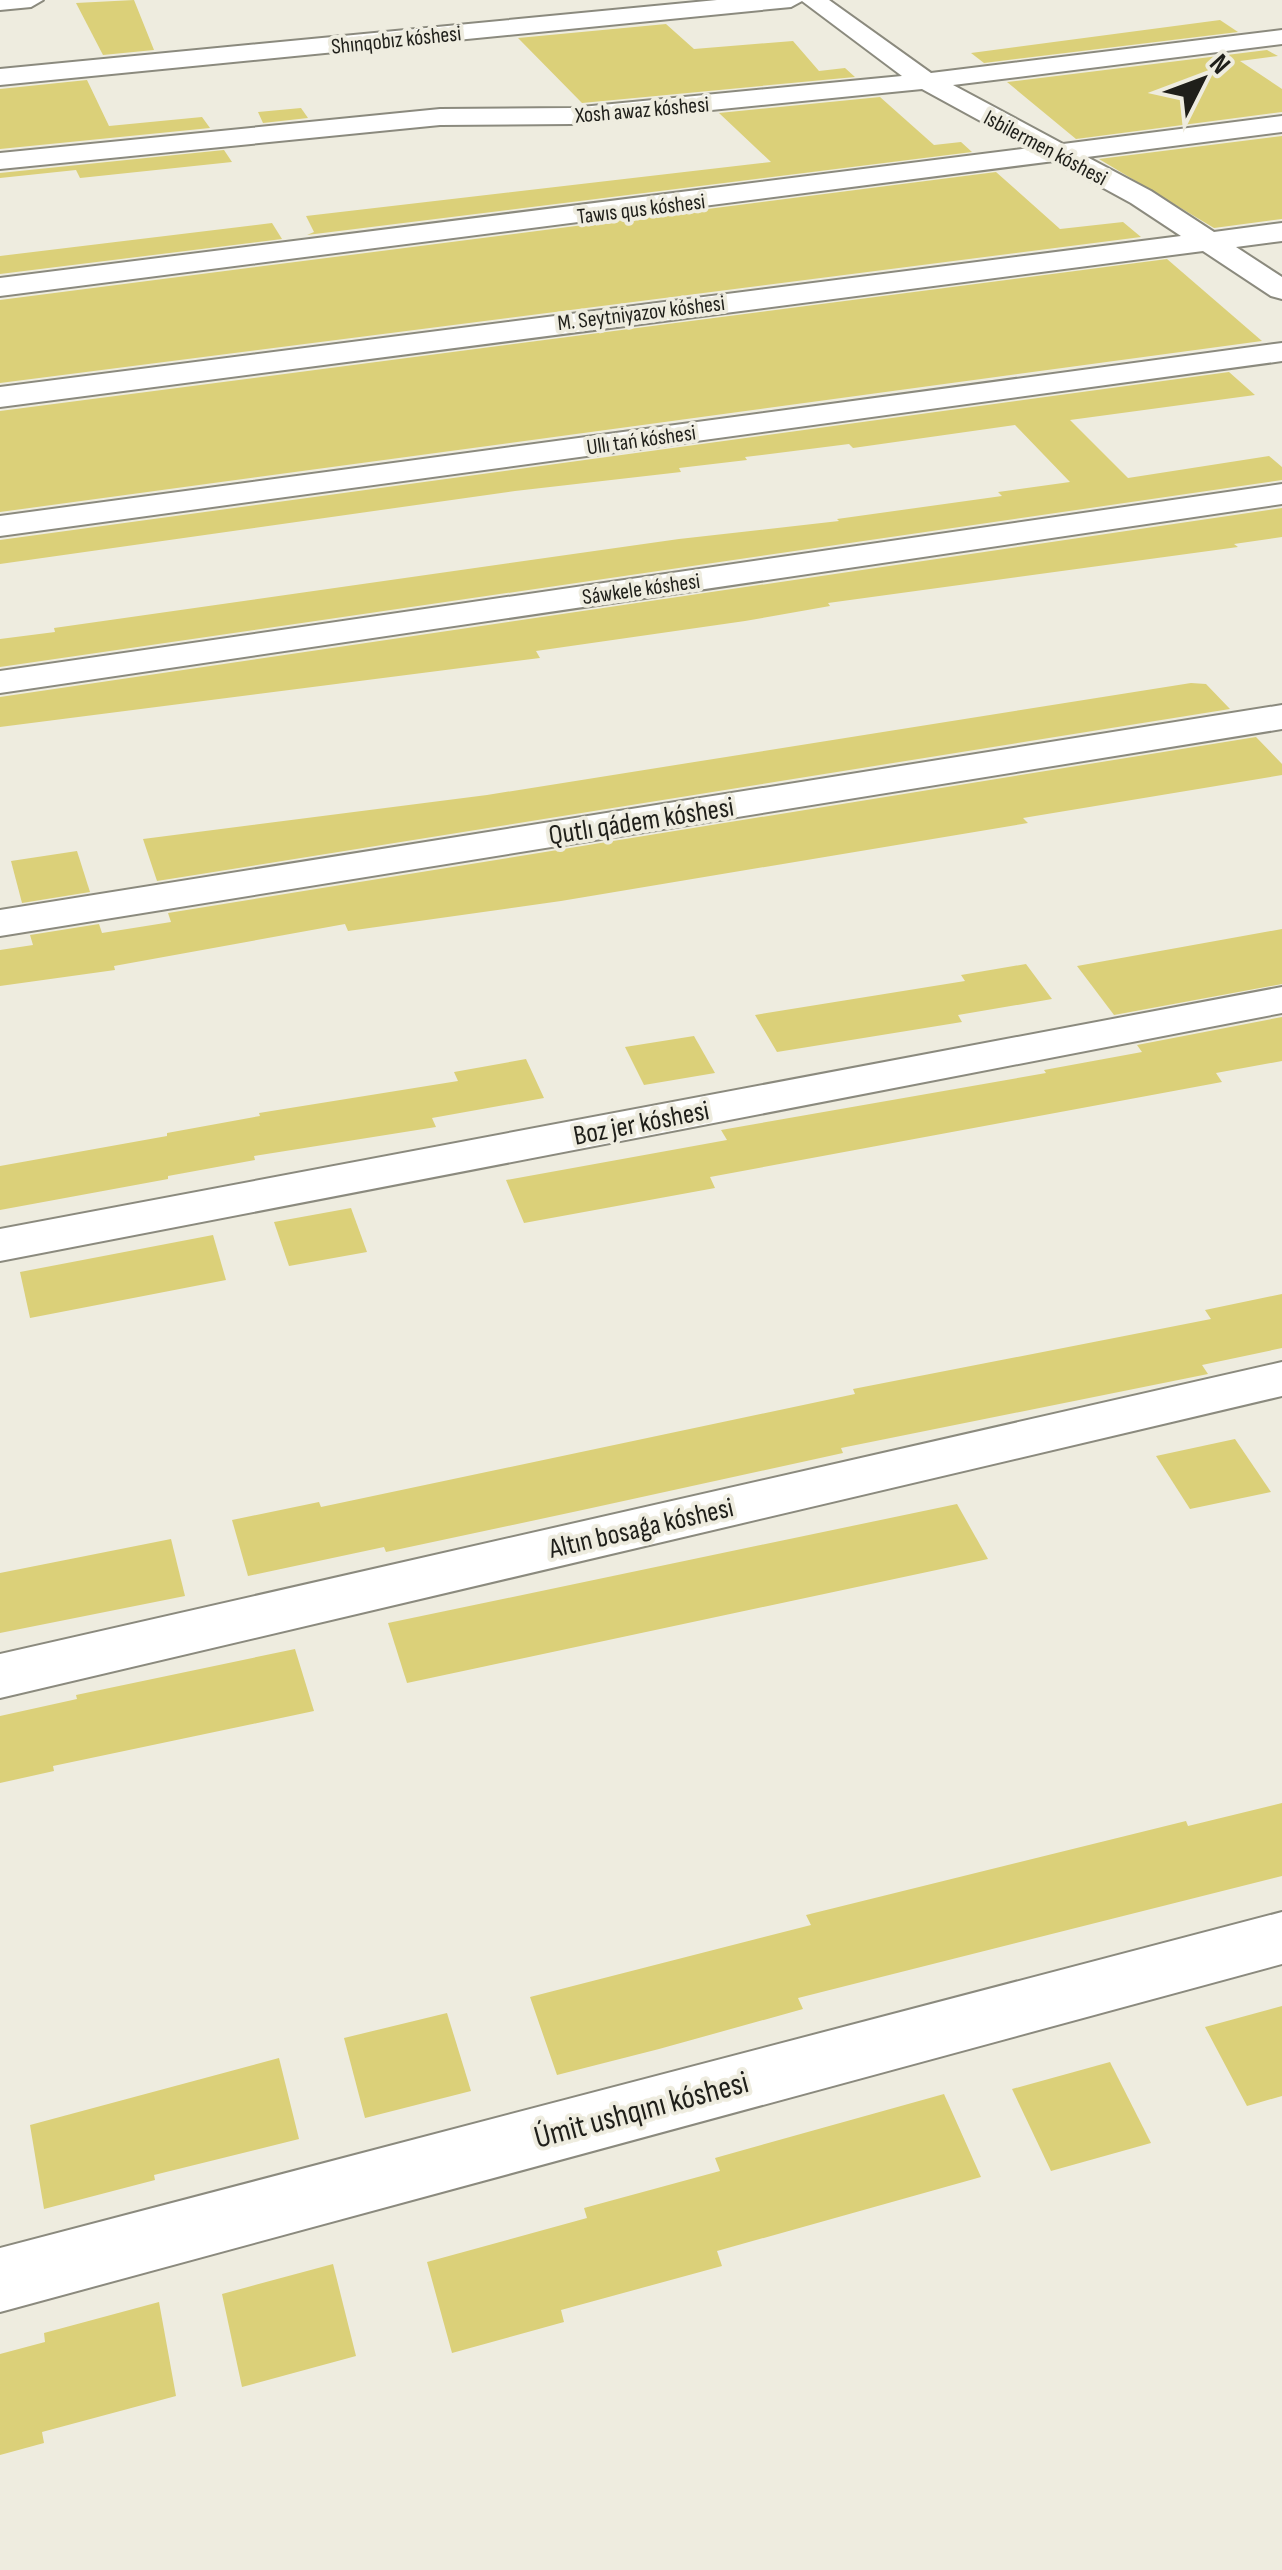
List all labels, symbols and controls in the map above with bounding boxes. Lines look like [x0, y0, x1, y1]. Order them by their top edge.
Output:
street label: Shınqobız kóshesi [330, 20, 462, 61]
north arrow [1152, 30, 1252, 130]
text: N [1202, 48, 1237, 81]
street label: Xosh awaz kóshesi [573, 91, 710, 130]
street label: Isbilermen kóshesi [979, 104, 1112, 192]
street label: Tawıs qus kóshesi [576, 188, 707, 231]
street label: M. Seytniyazov kóshesi [556, 290, 726, 337]
street label: Ullı tań kóshesi [585, 419, 697, 461]
street label: Sáwkele kóshesi [581, 568, 702, 611]
street label: Qutlı qádem kóshesi [546, 791, 736, 852]
street label: Boz jer kóshesi [571, 1094, 712, 1153]
street label: Altın bosaǵa kóshesi [545, 1491, 737, 1566]
street label: Úmit ushqını kóshesi [530, 2063, 753, 2158]

